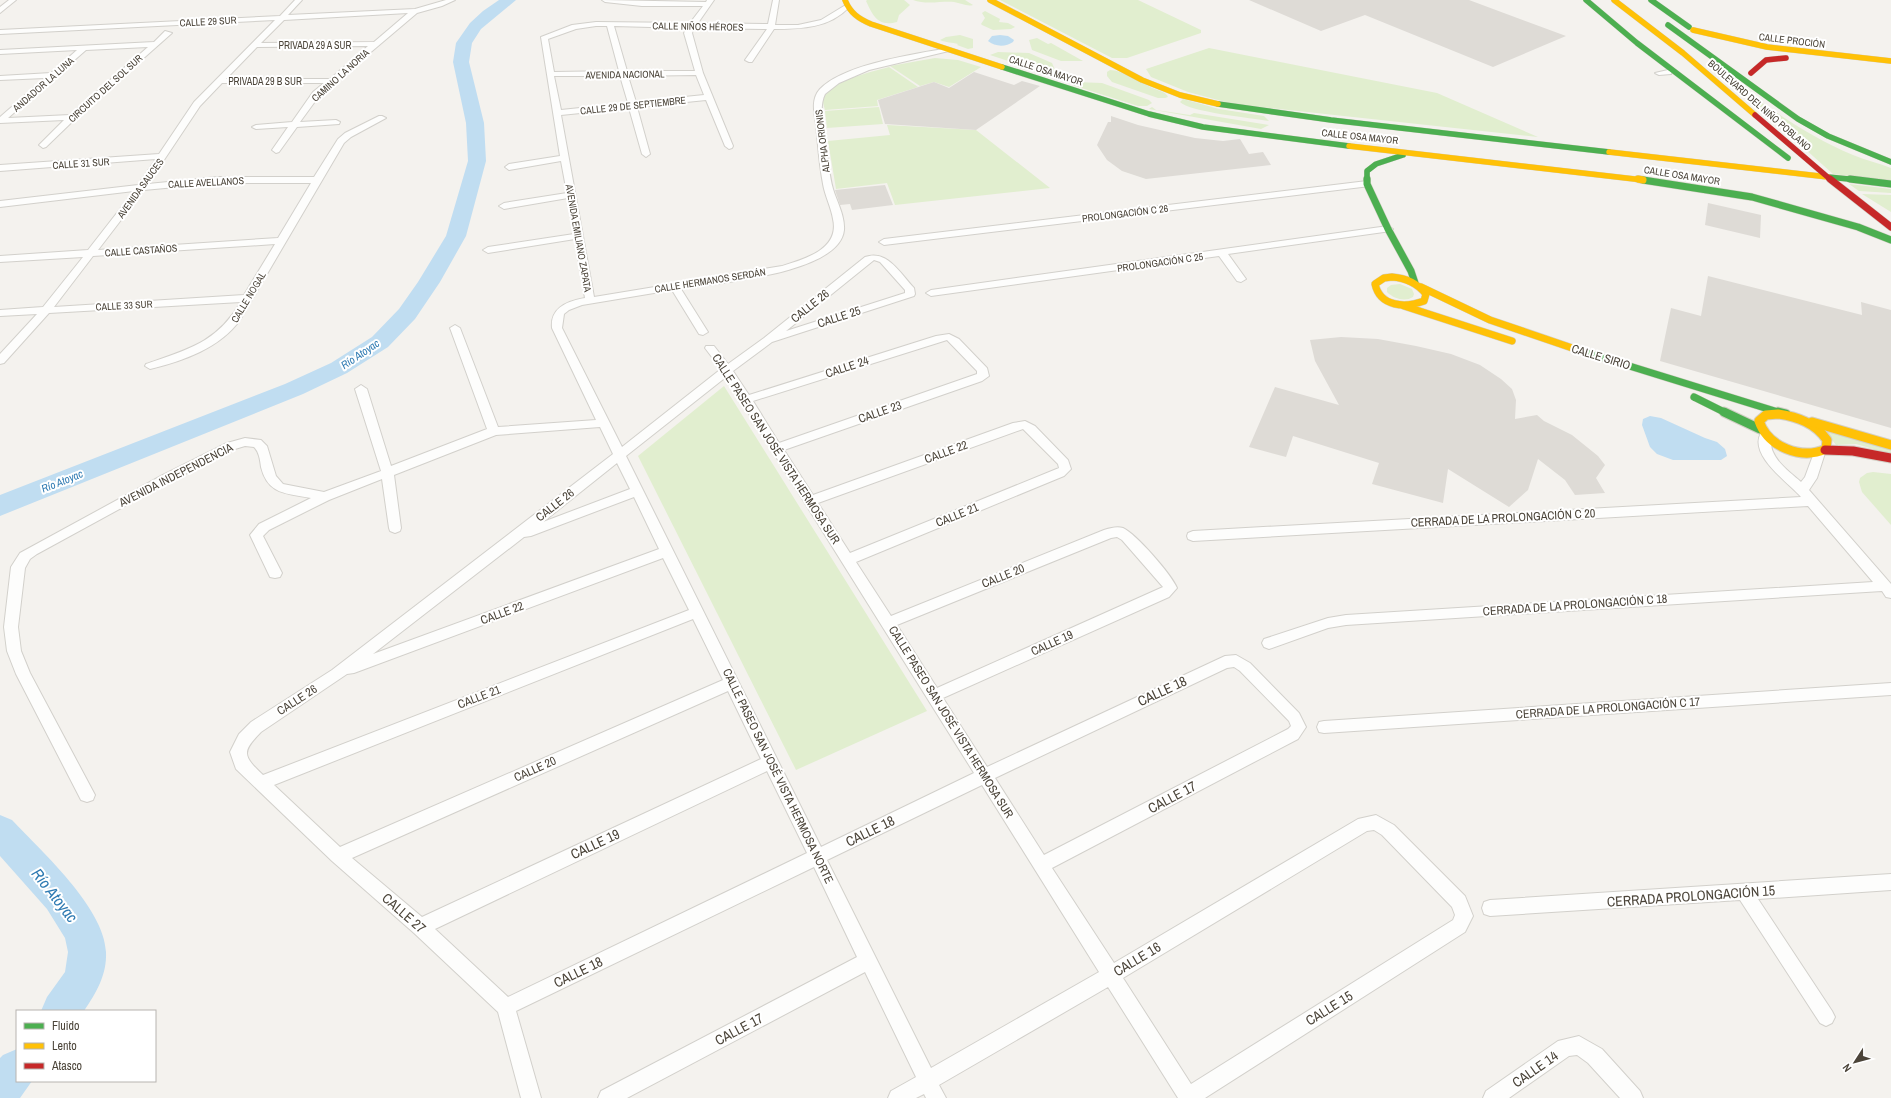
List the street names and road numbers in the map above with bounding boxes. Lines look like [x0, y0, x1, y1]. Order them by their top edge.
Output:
street label: CALLE 29 SUR [179, 14, 237, 29]
street label: CALLE NIÑOS HÉROES [652, 19, 744, 34]
street label: CALLE PROCIÓN [1758, 30, 1826, 51]
street label: PRIVADA 29 A SUR [279, 39, 351, 52]
street label: CAMINO LA NORIA [309, 46, 372, 105]
street label: CIRCUITO DEL SOL SUR [66, 52, 145, 125]
street label: CALLE OSA MAYOR [1007, 52, 1084, 89]
street label: ANDADOR LA LUNA [9, 54, 77, 115]
street label: BOULEVARD DEL NIÑO POBLANO [1705, 57, 1814, 154]
street label: AVENIDA NACIONAL [584, 67, 665, 82]
street label: PRIVADA 29 B SUR [228, 75, 302, 88]
street label: CALLE 29 DE SEPTIEMBRE [580, 93, 687, 118]
street label: ALPHA ORIONIS [812, 108, 833, 174]
street label: CALLE OSA MAYOR [1321, 126, 1399, 147]
street label: CALLE 31 SUR [52, 155, 110, 172]
street label: AVENIDA SAUCES [114, 155, 167, 222]
street label: CALLE OSA MAYOR [1643, 163, 1721, 188]
street label: CALLE AVELLANOS [168, 174, 245, 191]
street label: AVENIDA EMILIANO ZAPATA [562, 182, 594, 293]
street label: PROLONGACIÓN C 26 [1081, 202, 1169, 225]
street label: CALLE CASTAÑOS [104, 241, 178, 260]
street label: PROLONGACIÓN C 25 [1116, 250, 1204, 275]
street label: CALLE HERMANOS SERDÁN [654, 265, 767, 296]
street label: CALLE NOGAL [228, 269, 269, 325]
street label: CALLE 26 [788, 286, 832, 326]
street label: CALLE 33 SUR [95, 298, 153, 313]
street label: CALLE 25 [815, 302, 863, 332]
street label: CALLE SIRIO [1570, 340, 1633, 374]
street label: CALLE PASEO SAN JOSÉ VISTA HERMOSA SUR [708, 351, 844, 547]
street label: CALLE 24 [823, 352, 871, 382]
street label: CALLE 23 [856, 397, 904, 427]
street label: CALLE 22 [922, 437, 970, 467]
street label: AVENIDA INDEPENDENCIA [116, 439, 236, 511]
street label: CALLE 26 [532, 485, 578, 525]
street label: CALLE 21 [933, 499, 981, 531]
street label: CERRADA DE LA PROLONGACIÓN C 20 [1410, 505, 1596, 531]
street label: CALLE 20 [979, 560, 1027, 592]
street label: CERRADA DE LA PROLONGACIÓN C 18 [1482, 591, 1668, 619]
street label: CALLE 22 [478, 598, 526, 628]
street label: CALLE PASEO SAN JOSÉ VISTA HERMOSA SUR [885, 623, 1017, 821]
street label: CALLE 19 [1028, 627, 1076, 659]
street label: CALLE PASEO SAN JOSÉ VISTA HERMOSA NORTE [719, 666, 837, 886]
street label: CALLE 18 [1134, 672, 1190, 710]
street label: CALLE 26 [274, 681, 320, 719]
street label: CALLE 21 [455, 681, 503, 713]
street label: CERRADA DE LA PROLONGACIÓN C 17 [1515, 694, 1701, 722]
street label: CALLE 20 [511, 753, 559, 785]
street label: CALLE 17 [1145, 777, 1199, 817]
street label: CALLE 18 [843, 811, 897, 851]
street label: CALLE 19 [567, 825, 623, 863]
street label: CERRADA PROLONGACIÓN 15 [1606, 881, 1776, 911]
street label: CALLE 27 [378, 889, 430, 937]
street label: CALLE 16 [1110, 938, 1164, 980]
street label: CALLE 18 [551, 952, 605, 992]
street label: CALLE 15 [1302, 986, 1356, 1030]
street label: CALLE 17 [712, 1009, 766, 1049]
street label: CALLE 14 [1508, 1046, 1562, 1091]

